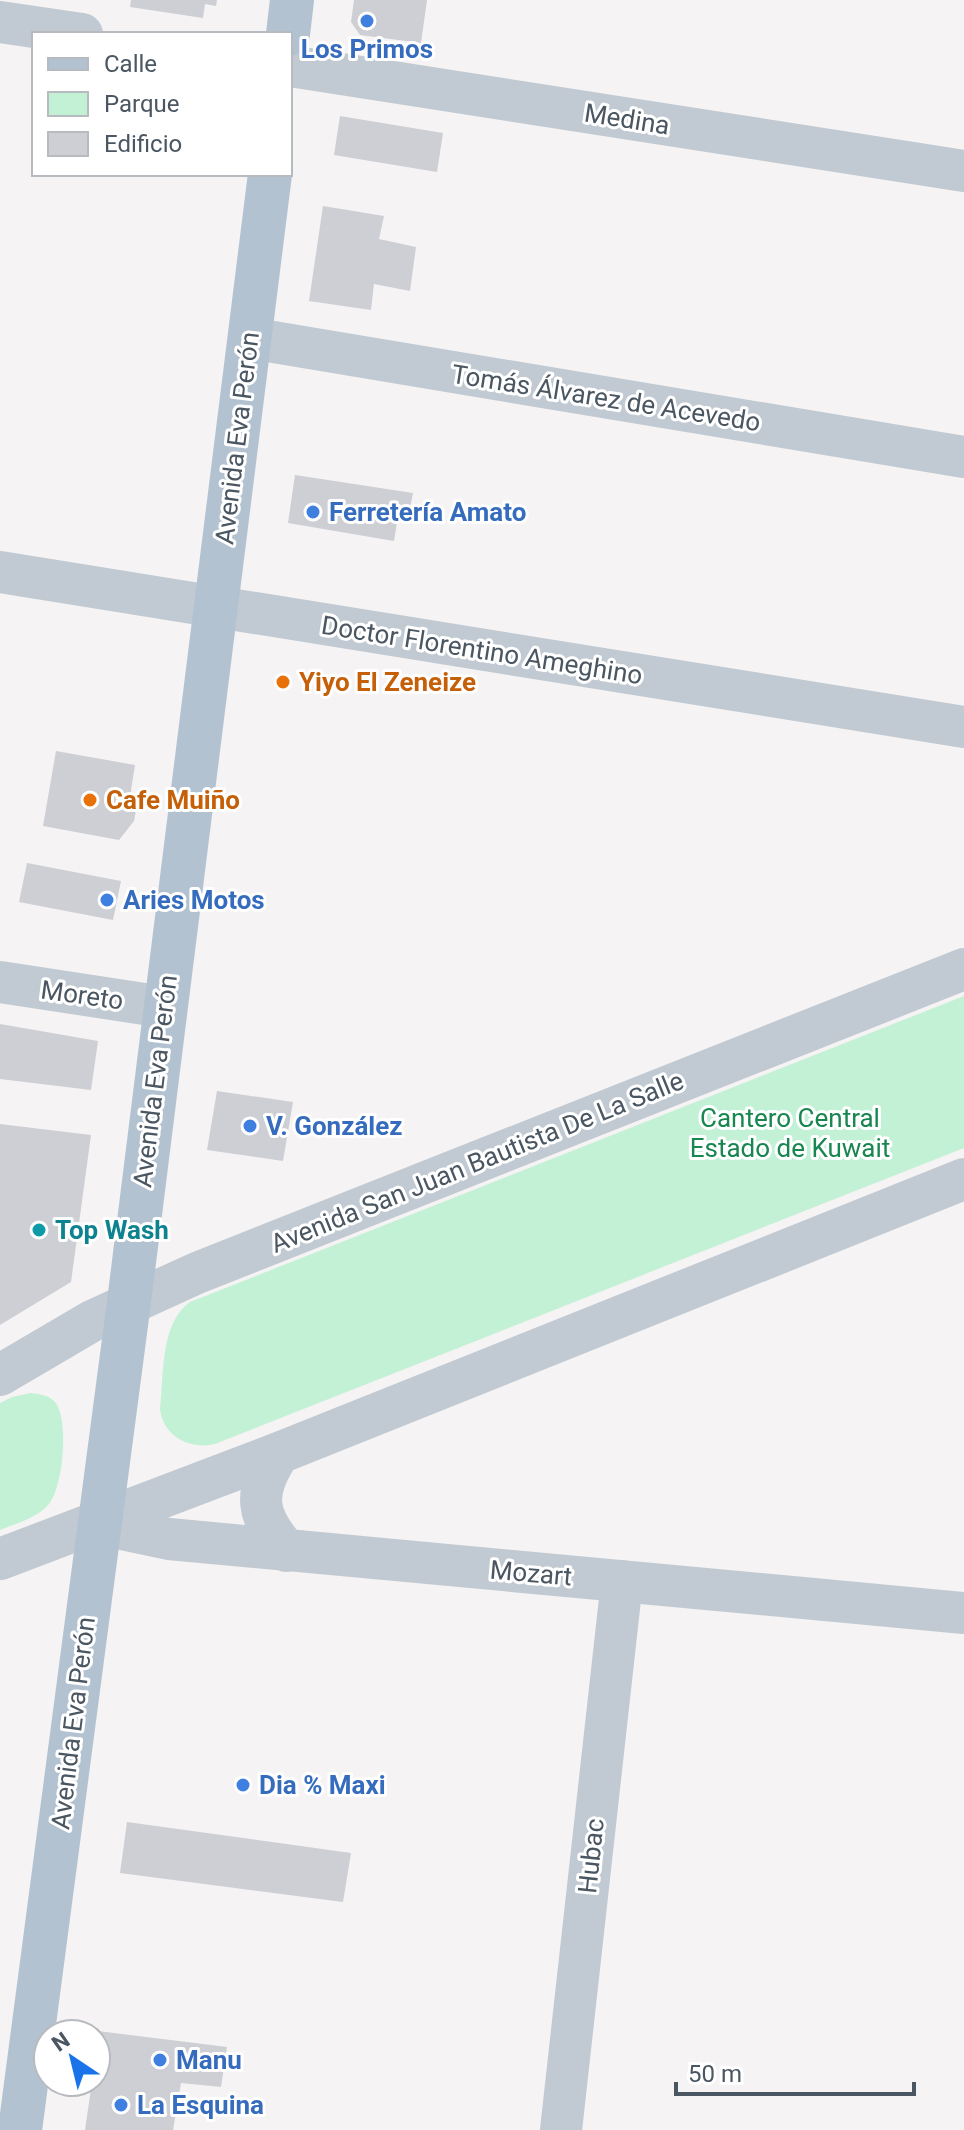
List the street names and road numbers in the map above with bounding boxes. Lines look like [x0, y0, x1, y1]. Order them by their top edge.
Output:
street label: Medina [582, 97, 672, 141]
street label: Avenida Eva Perón [209, 330, 265, 546]
street label: Tomás Álvarez de Acevedo [449, 359, 763, 437]
street label: Doctor Florentino Ameghino [319, 610, 645, 690]
street label: Avenida Eva Perón [127, 973, 183, 1189]
street label: Moreto [39, 974, 125, 1016]
street label: Avenida San Juan Bautista De La Salle [266, 1065, 688, 1259]
street label: Mozart [489, 1554, 573, 1592]
street label: Avenida Eva Perón [45, 1615, 101, 1831]
street label: Hubac [572, 1817, 610, 1895]

